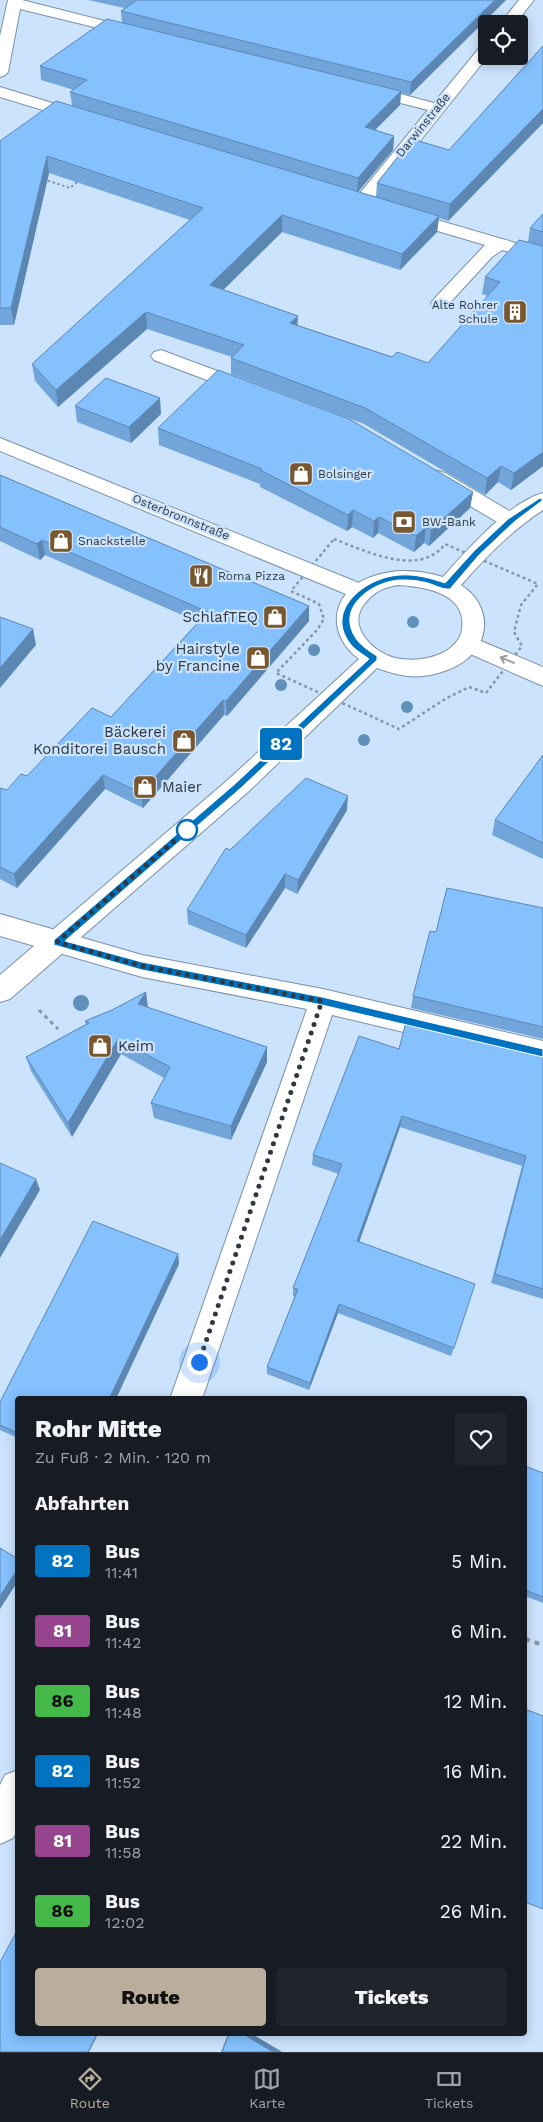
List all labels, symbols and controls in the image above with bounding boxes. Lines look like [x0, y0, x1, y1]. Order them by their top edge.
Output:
map controls [478, 15, 528, 65]
button: locate [478, 15, 528, 65]
street label: Darwinstraße [393, 90, 453, 160]
place label: Alte Rohrer Schule [432, 298, 498, 326]
building icon: Alte Rohrer Schule [502, 299, 528, 325]
shop icon: Bolsinger [288, 461, 314, 487]
place label: Bolsinger [318, 467, 372, 481]
street label: Osterbronnstraße [130, 491, 232, 543]
bank icon: BW-Bank [391, 509, 417, 535]
place label: BW-Bank [422, 515, 476, 529]
shop icon: Snackstelle [48, 528, 74, 554]
place label: Snackstelle [78, 534, 146, 548]
restaurant icon: Roma Pizza [188, 563, 214, 589]
place label: Roma Pizza [218, 569, 285, 583]
shop icon: SchlafTEQ [262, 604, 288, 630]
place label: SchlafTEQ [182, 608, 258, 626]
place label: Hairstyle by Francine [156, 640, 240, 675]
shop icon: Hairstyle by Francine [245, 645, 271, 671]
one-way arrow [500, 654, 515, 664]
place label: Bäckerei Konditorei Bausch [33, 723, 166, 758]
shop icon: Bäckerei Konditorei Bausch [171, 728, 197, 754]
line badge: 82 [258, 728, 304, 760]
text: 82 [270, 733, 292, 754]
shop icon: Maier [132, 774, 158, 800]
place label: Maier [162, 778, 202, 796]
unlabelled marker [176, 819, 198, 841]
shop icon: Keim [87, 1033, 113, 1059]
place label: Keim [118, 1037, 154, 1055]
your location [187, 1350, 212, 1375]
button: heart [455, 1413, 507, 1465]
text: Rohr Mitte [35, 1415, 162, 1443]
text: Zu Fuß · 2 Min. · 120 m [35, 1448, 211, 1467]
text: Abfahrten [35, 1492, 129, 1515]
text: Bus [105, 1540, 140, 1563]
text: 82 [51, 1550, 74, 1571]
text: 5 Min. [451, 1550, 507, 1573]
text: 11:41 [105, 1563, 138, 1582]
text: Bus [105, 1610, 140, 1633]
text: 81 [53, 1620, 72, 1641]
text: 6 Min. [451, 1620, 507, 1643]
text: 11:42 [105, 1633, 141, 1652]
text: Bus [105, 1680, 140, 1703]
text: 86 [51, 1690, 74, 1711]
text: 12 Min. [444, 1690, 507, 1713]
text: 11:48 [105, 1703, 142, 1722]
text: Bus [105, 1750, 140, 1773]
text: 82 [51, 1760, 74, 1781]
text: 16 Min. [443, 1760, 507, 1783]
text: 11:52 [105, 1773, 141, 1792]
text: Bus [105, 1820, 140, 1843]
text: 81 [53, 1830, 72, 1851]
text: 22 Min. [440, 1830, 507, 1853]
text: 11:58 [105, 1843, 141, 1862]
text: Bus [105, 1890, 140, 1913]
text: 86 [51, 1900, 74, 1921]
text: 26 Min. [440, 1900, 507, 1923]
text: 12:02 [105, 1913, 145, 1932]
button: Route [35, 1968, 266, 2026]
button: Tickets [276, 1968, 507, 2026]
tab: Route [70, 2065, 110, 2111]
tab: Karte [249, 2065, 285, 2111]
tab: Tickets [425, 2065, 473, 2111]

